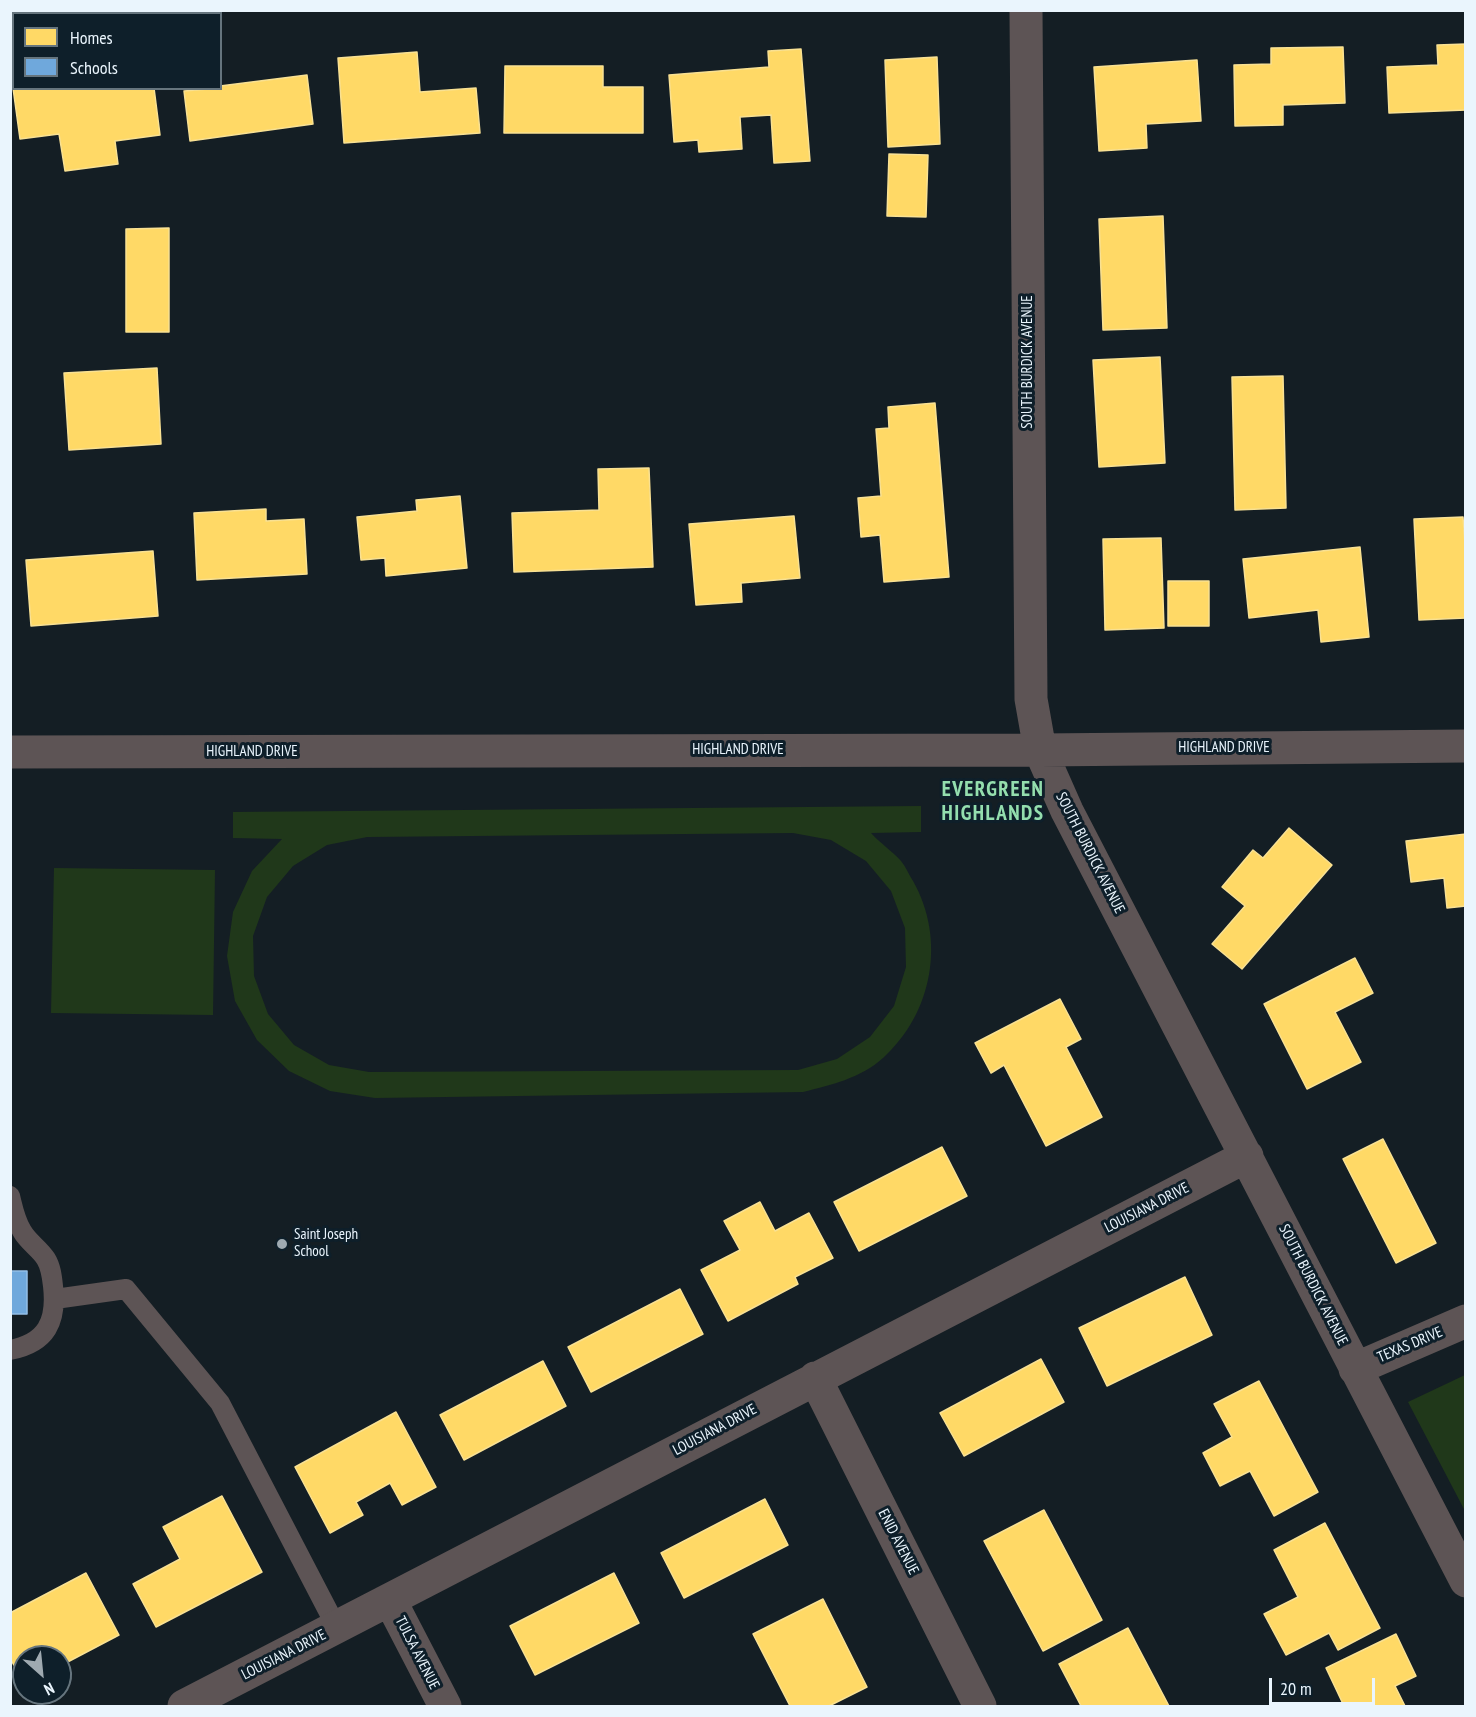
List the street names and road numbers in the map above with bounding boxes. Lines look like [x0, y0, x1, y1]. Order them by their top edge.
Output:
street label: SOUTH BURDICK AVENUE [1019, 295, 1037, 429]
street label: HIGHLAND DRIVE [1178, 739, 1270, 757]
street label: HIGHLAND DRIVE [692, 741, 784, 759]
street label: HIGHLAND DRIVE [206, 743, 298, 761]
street label: SOUTH BURDICK AVENUE [1052, 789, 1128, 917]
street label: LOUISIANA DRIVE [1102, 1179, 1192, 1237]
street label: SOUTH BURDICK AVENUE [1275, 1221, 1351, 1349]
street label: TEXAS DRIVE [1375, 1323, 1445, 1367]
street label: LOUISIANA DRIVE [670, 1400, 760, 1460]
street label: ENID AVENUE [874, 1506, 922, 1578]
street label: TULSA AVENUE [391, 1613, 443, 1693]
street label: LOUISIANA DRIVE [239, 1626, 329, 1684]

